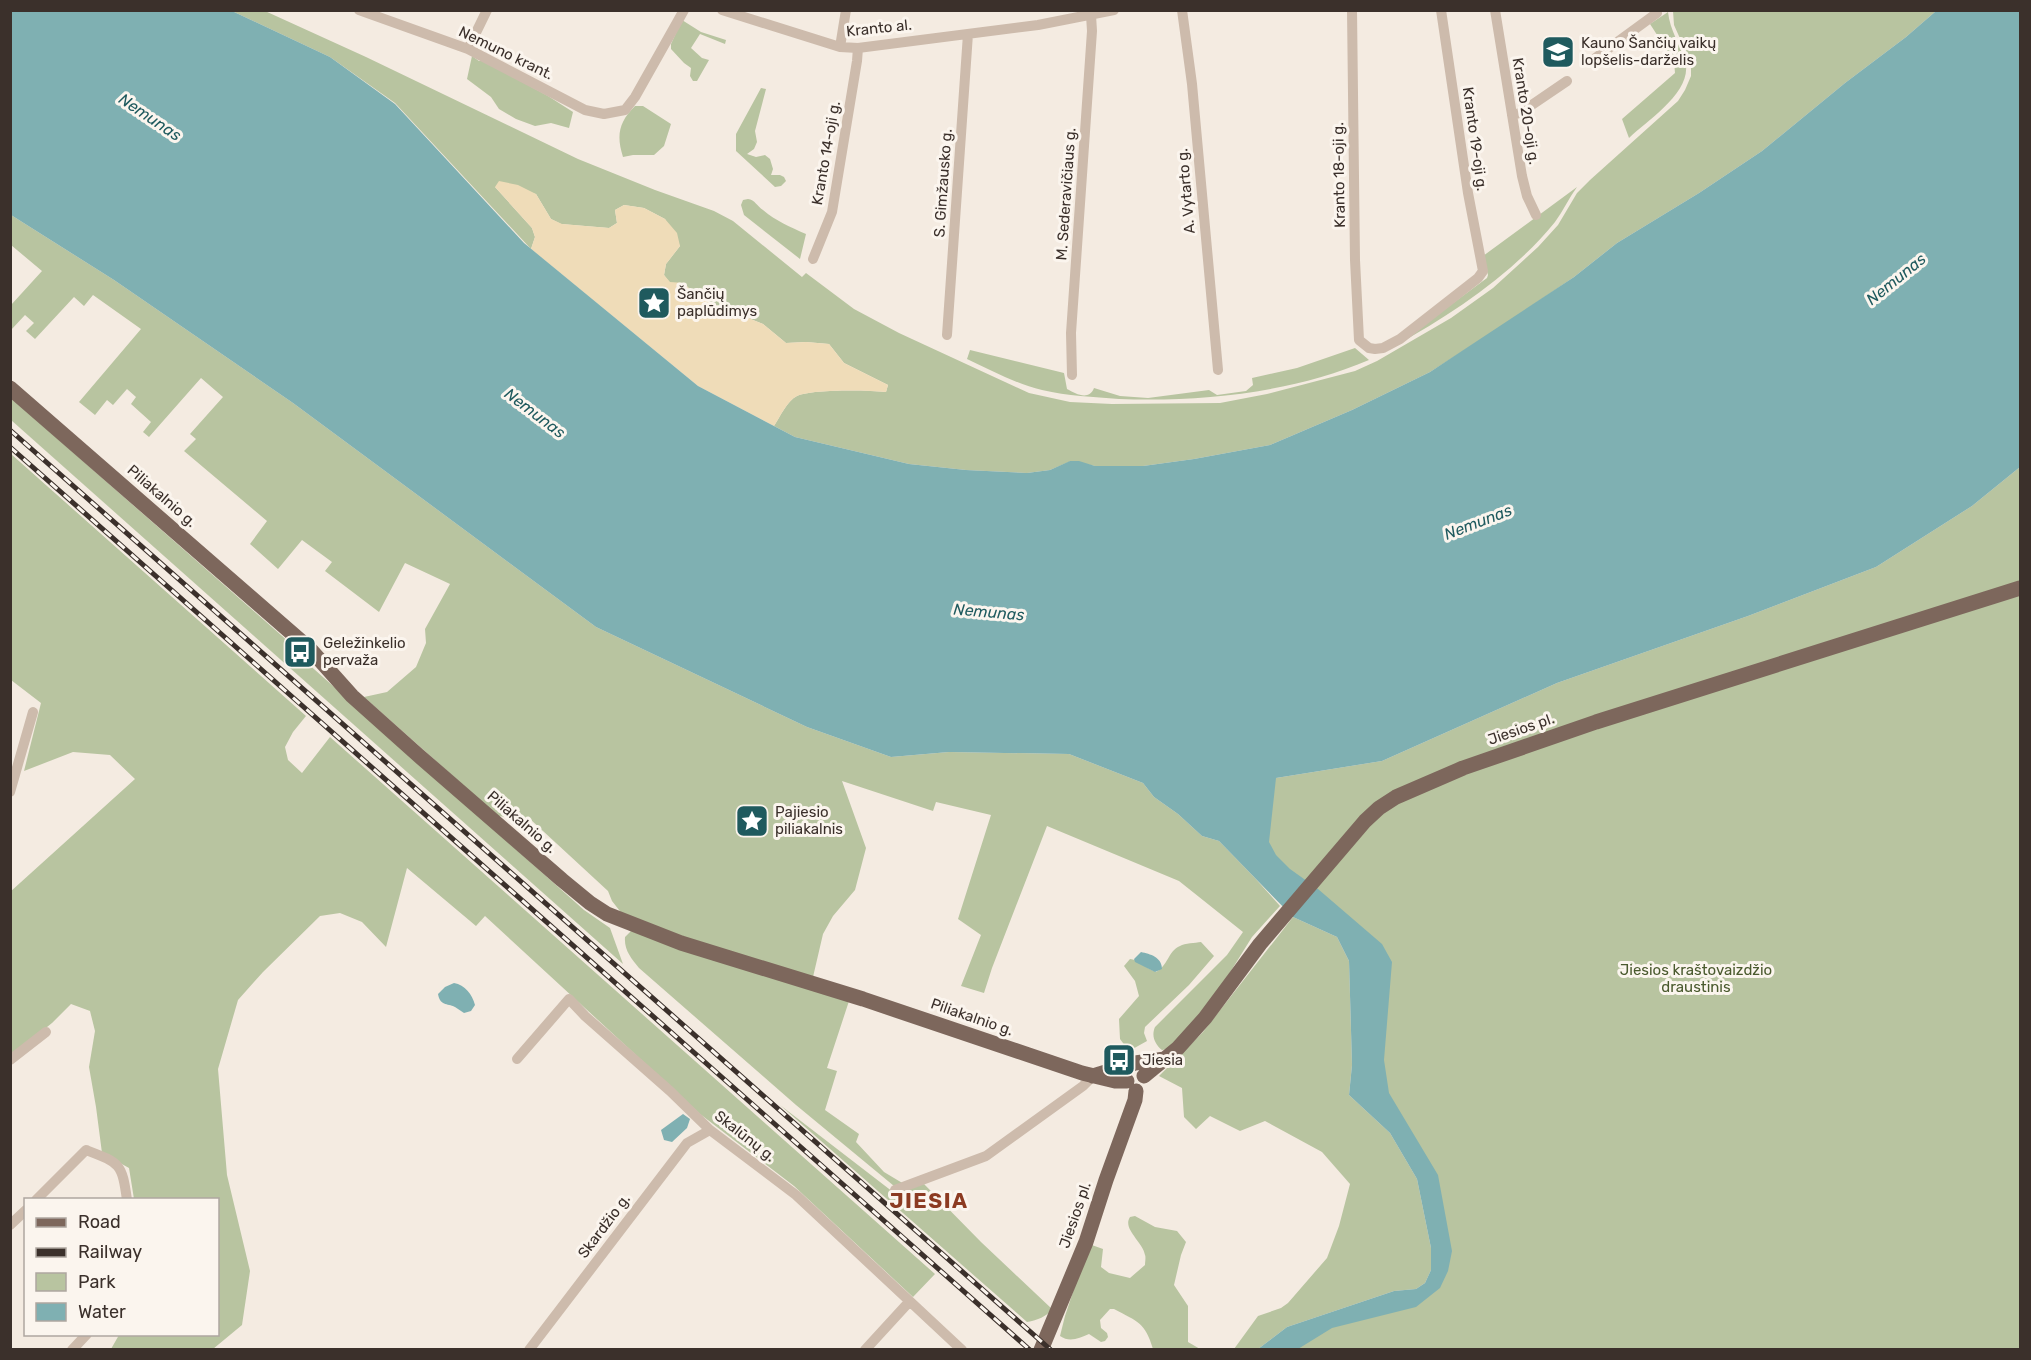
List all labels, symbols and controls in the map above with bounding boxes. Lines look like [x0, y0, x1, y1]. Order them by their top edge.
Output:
street label: Kranto al. [845, 16, 913, 40]
street label: Nemuno krant. [456, 22, 556, 84]
school or university icon: Kauno Šančių vaikų lopšelis-darželis [1540, 34, 1576, 70]
place label: Kauno Šančių vaikų lopšelis-darželis [1581, 34, 1716, 69]
street label: Kranto 20-oji g. [1509, 56, 1543, 166]
street label: Kranto 19-oji g. [1459, 86, 1491, 192]
water label: Nemunas [115, 89, 185, 145]
street label: Kranto 14-oji g. [808, 100, 844, 206]
street label: Kranto 18-oji g. [1329, 122, 1349, 228]
street label: M. Sederavičiaus g. [1052, 127, 1080, 261]
street label: S. Gimžausko g. [930, 128, 956, 238]
street label: A. Vytarto g. [1173, 148, 1199, 234]
water label: Nemunas [1862, 249, 1930, 309]
place icon: Šančių paplūdimys [636, 285, 672, 321]
place label: Šančių paplūdimys [677, 285, 758, 320]
water label: Nemunas [501, 384, 569, 442]
street label: Piliakalnio g. [124, 461, 200, 531]
water label: Nemunas [1441, 500, 1515, 544]
water label: Nemunas [953, 599, 1025, 625]
bus stop icon: Geležinkelio pervaža [282, 634, 318, 670]
place label: Geležinkelio pervaža [323, 634, 406, 669]
street label: Jiesios pl. [1485, 709, 1557, 749]
street label: Piliakalnio g. [484, 787, 560, 857]
place icon: Pajiesio piliakalnis [734, 803, 770, 839]
place label: Pajiesio piliakalnis [775, 803, 843, 838]
park label: Jiesios kraštovaizdžio draustinis [1620, 961, 1772, 996]
street label: Piliakalnio g. [928, 994, 1016, 1040]
bus stop icon: Jiesia [1101, 1042, 1137, 1078]
place label: Jiesia [1142, 1051, 1183, 1069]
street label: Skalūnų g. [711, 1107, 779, 1165]
street label: Jiesios pl. [1055, 1179, 1095, 1251]
district label: JIESIA [889, 1188, 969, 1213]
street label: Skardžio g. [574, 1190, 634, 1262]
legend [24, 1198, 219, 1336]
text: Road [78, 1211, 121, 1233]
text: Railway [78, 1241, 142, 1263]
text: Park [78, 1271, 116, 1293]
text: Water [78, 1301, 126, 1323]

